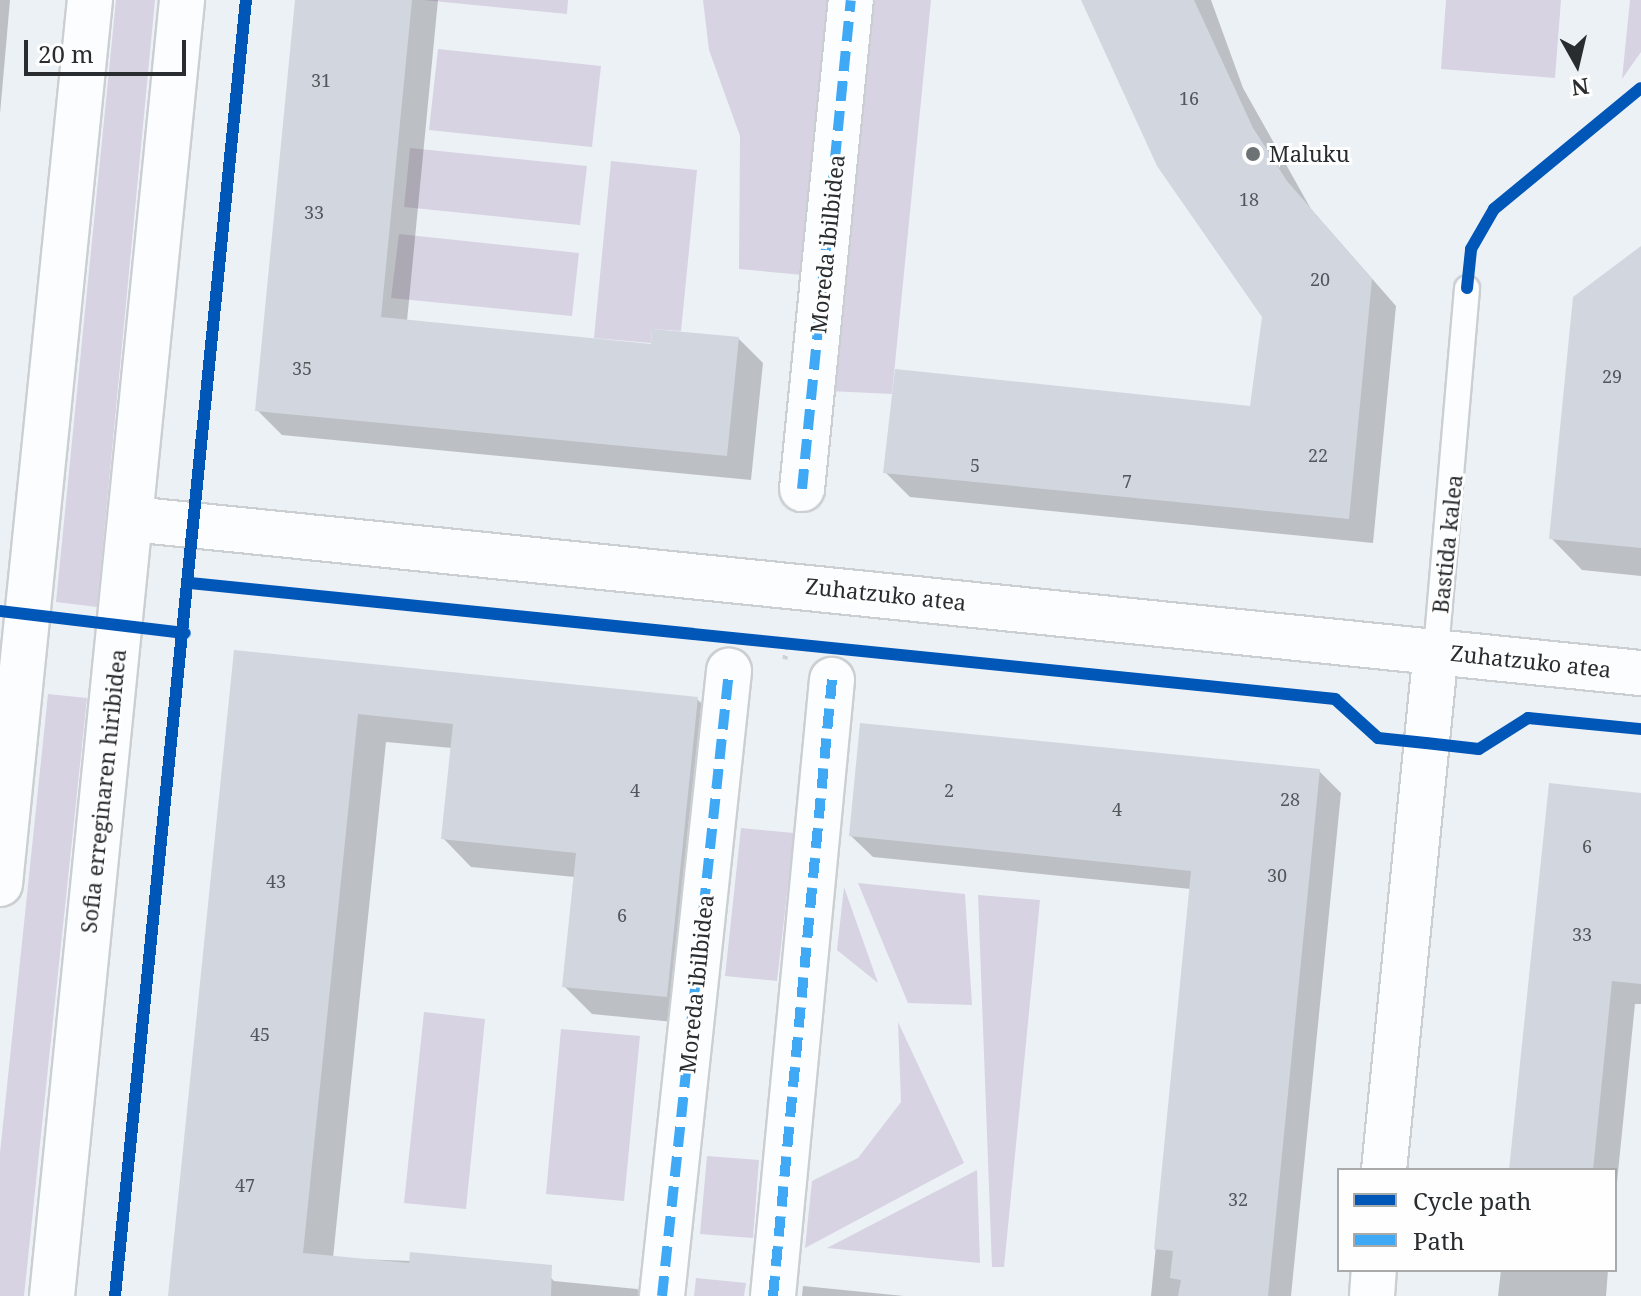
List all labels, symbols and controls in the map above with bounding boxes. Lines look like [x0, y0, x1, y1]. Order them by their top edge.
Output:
scale bar [28, 24, 190, 74]
north arrow [1537, 24, 1617, 104]
text: 20 m [38, 37, 94, 70]
house number: 31 [311, 69, 331, 91]
text: N [1570, 72, 1591, 104]
house number: 16 [1179, 87, 1199, 109]
place label: Maluku [1269, 141, 1350, 167]
marker: Maluku [1244, 145, 1262, 163]
street label: Moreda ibilbidea [804, 153, 850, 335]
house number: 18 [1239, 188, 1259, 210]
house number: 33 [304, 201, 324, 223]
house number: 20 [1310, 268, 1330, 290]
house number: 35 [292, 357, 312, 379]
house number: 29 [1602, 365, 1622, 387]
house number: 22 [1308, 444, 1328, 466]
house number: 5 [970, 454, 980, 476]
house number: 7 [1122, 470, 1132, 492]
street label: Bastida kalea [1427, 473, 1467, 615]
street label: Zuhatzuko atea [804, 572, 968, 616]
street label: Zuhatzuko atea [1449, 639, 1613, 683]
street label: Sofia erreginaren hiribidea [75, 648, 131, 934]
house number: 4 [630, 779, 640, 801]
house number: 2 [944, 779, 954, 801]
house number: 28 [1280, 788, 1300, 810]
house number: 4 [1112, 798, 1122, 820]
house number: 6 [1582, 835, 1592, 857]
house number: 30 [1267, 864, 1287, 886]
house number: 43 [266, 870, 286, 892]
street label: Moreda ibilbidea [673, 893, 719, 1075]
house number: 6 [617, 904, 627, 926]
house number: 33 [1572, 923, 1592, 945]
house number: 45 [250, 1023, 270, 1045]
legend [1337, 1168, 1617, 1272]
house number: 47 [235, 1174, 255, 1196]
text: Cycle path [1413, 1184, 1532, 1217]
house number: 32 [1228, 1188, 1248, 1210]
text: Path [1413, 1224, 1465, 1257]

